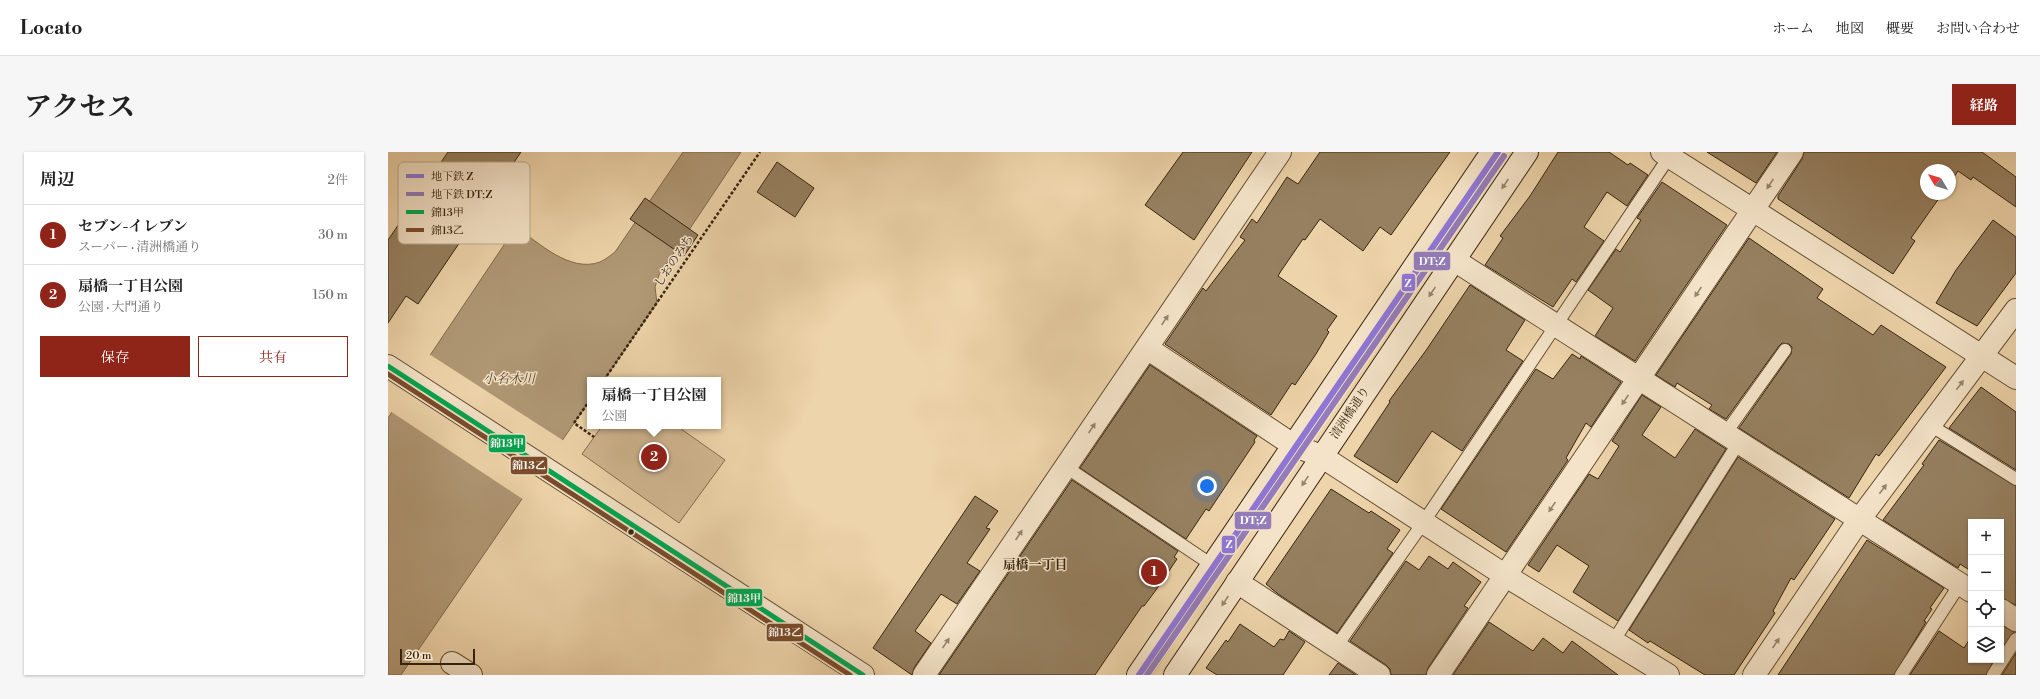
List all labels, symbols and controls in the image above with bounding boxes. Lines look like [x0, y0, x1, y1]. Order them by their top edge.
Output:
text: Locato [20, 16, 82, 40]
text: ホーム [1772, 20, 1814, 38]
text: 地図 [1836, 20, 1864, 38]
text: 概要 [1886, 20, 1914, 38]
text: お問い合わせ [1936, 20, 2020, 38]
button: 経路 [1952, 84, 2016, 125]
text: アクセス [24, 90, 135, 125]
legend [398, 162, 530, 244]
north arrow [1920, 164, 1956, 200]
text: 周辺 [40, 169, 74, 191]
text: 地下鉄 Z [431, 170, 473, 184]
text: 2件 [328, 172, 348, 188]
one-way arrow [1501, 179, 1509, 189]
one-way arrow [1766, 179, 1774, 189]
text: 地下鉄 DT;Z [431, 188, 492, 202]
text: 錦13甲 [431, 206, 464, 220]
text: セブン-イレブン [78, 217, 188, 236]
text: 錦13乙 [431, 224, 464, 238]
text: 1 [50, 227, 56, 243]
text: 30 m [318, 227, 348, 243]
street label: しおのみち [651, 232, 697, 290]
text: スーパー · 清洲橋通り [78, 239, 201, 255]
line badge: DT;Z [1413, 251, 1451, 271]
text: DT;Z [1419, 255, 1445, 269]
line badge: Z [1401, 273, 1416, 292]
text: 扇橋一丁目公園 [78, 277, 183, 296]
text: Z [1405, 277, 1412, 291]
text: 2 [49, 287, 57, 303]
text: 150 m [313, 287, 348, 303]
one-way arrow [1428, 287, 1436, 297]
one-way arrow [1694, 287, 1702, 297]
text: 公園 · 大門通り [78, 299, 164, 315]
one-way arrow [1161, 315, 1169, 325]
button: 保存 [40, 336, 190, 377]
button: 共有 [198, 336, 348, 377]
water label: 小名木川 [483, 371, 537, 387]
popup [587, 377, 721, 429]
one-way arrow [1956, 379, 1965, 390]
street label: 清洲橋通り [1327, 384, 1373, 442]
text: 扇橋一丁目公園 [601, 386, 707, 405]
one-way arrow [1621, 394, 1629, 405]
text: 公園 [601, 408, 628, 424]
one-way arrow [1088, 423, 1096, 433]
line badge: 錦13甲 [488, 434, 526, 453]
text: 錦13甲 [490, 437, 524, 451]
pin: 2 [641, 442, 667, 472]
line badge: 錦13乙 [510, 456, 548, 475]
text: 錦13乙 [512, 459, 546, 473]
your location [1197, 476, 1217, 496]
one-way arrow [1301, 476, 1309, 486]
one-way arrow [1878, 483, 1887, 494]
one-way arrow [1548, 502, 1556, 513]
line badge: DT;Z [1234, 511, 1272, 530]
text: DT;Z [1240, 514, 1266, 528]
map controls [1968, 519, 2004, 663]
button: + [1968, 519, 2004, 555]
unlabelled marker [626, 527, 636, 537]
one-way arrow [1015, 530, 1023, 540]
line badge: Z [1221, 535, 1236, 554]
text: Z [1226, 538, 1233, 552]
button: − [1968, 555, 2004, 591]
district label: 扇橋一丁目 [1002, 557, 1068, 573]
pin: 1 [1141, 557, 1167, 587]
line badge: 錦13甲 [725, 588, 763, 607]
button: locate [1968, 591, 2004, 627]
text: 錦13甲 [727, 592, 761, 606]
one-way arrow [1221, 595, 1228, 606]
line badge: 錦13乙 [766, 623, 804, 642]
text: 錦13乙 [768, 626, 802, 640]
button: layers [1968, 627, 2004, 663]
one-way arrow [942, 638, 950, 648]
one-way arrow [1772, 638, 1780, 648]
scale bar [400, 647, 475, 666]
text: 20 m [406, 649, 431, 663]

